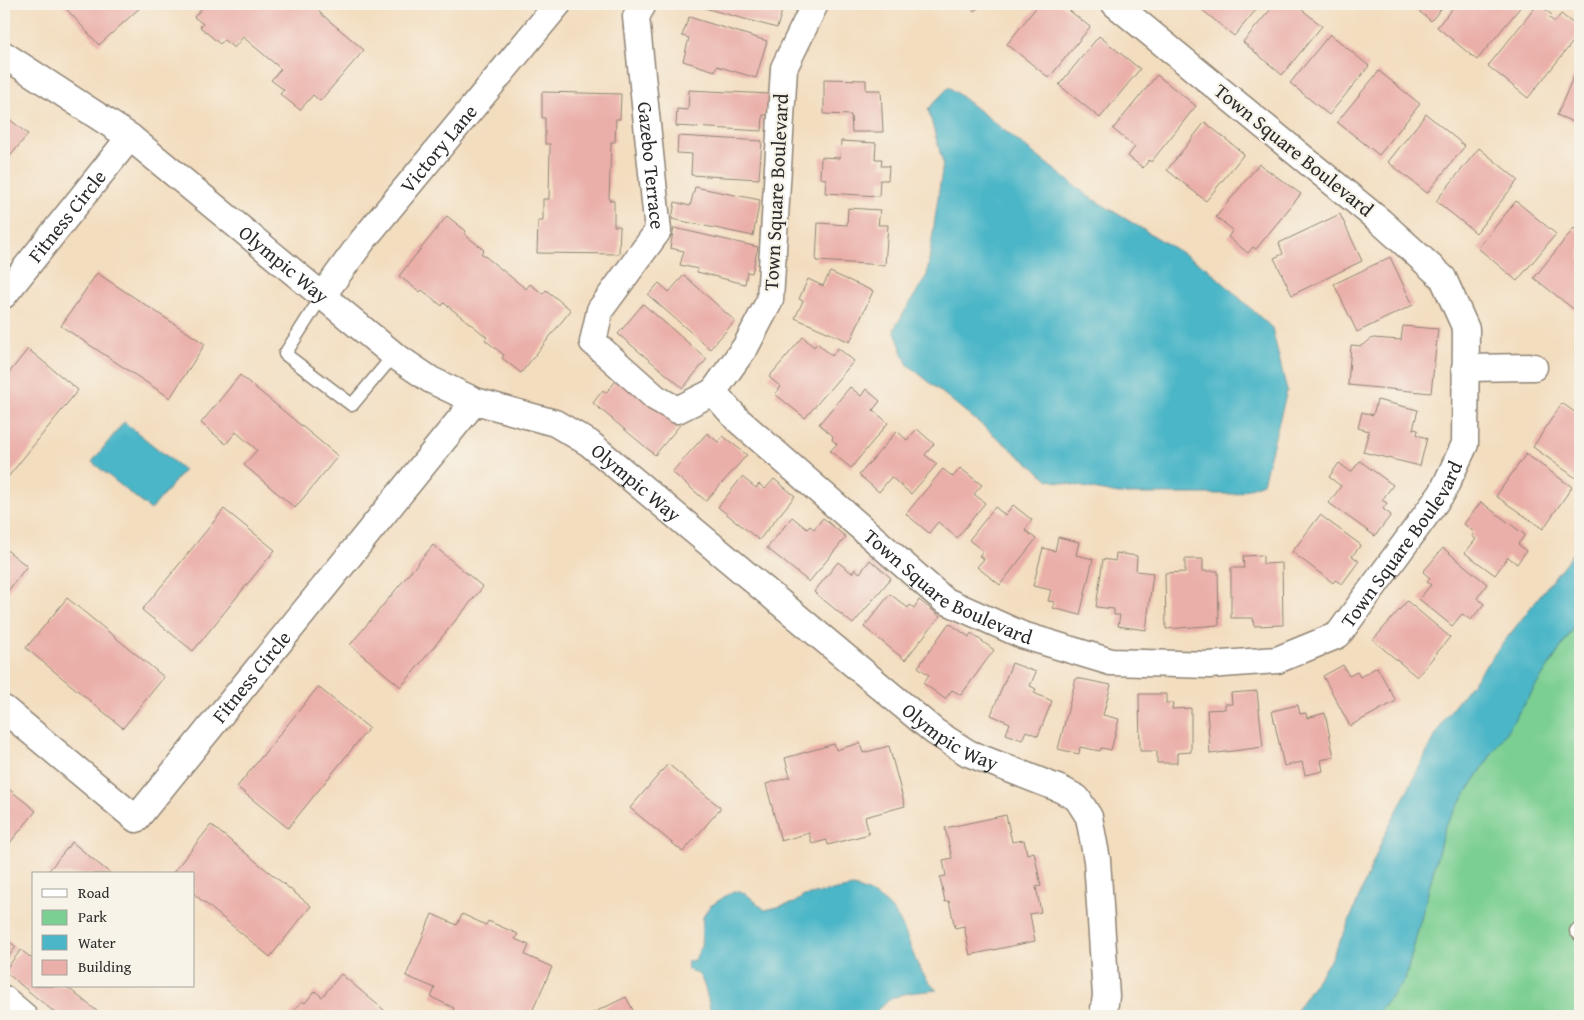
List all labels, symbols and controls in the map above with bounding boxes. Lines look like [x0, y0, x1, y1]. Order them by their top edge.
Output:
street label: Town Square Boulevard [1208, 76, 1380, 223]
street label: Town Square Boulevard [756, 92, 795, 291]
street label: Victory Lane [393, 98, 484, 199]
street label: Gazebo Terrace [631, 100, 673, 231]
street label: Fitness Circle [21, 163, 113, 268]
street label: Olympic Way [233, 218, 336, 310]
street label: Olympic Way [585, 436, 688, 528]
street label: Town Square Boulevard [1333, 456, 1469, 633]
street label: Town Square Boulevard [858, 522, 1036, 651]
street label: Fitness Circle [205, 624, 297, 729]
street label: Olympic Way [896, 695, 1003, 777]
legend [32, 872, 195, 988]
text: Road [78, 882, 109, 903]
text: Park [78, 906, 107, 927]
text: Water [78, 932, 116, 953]
text: Building [78, 956, 132, 977]

